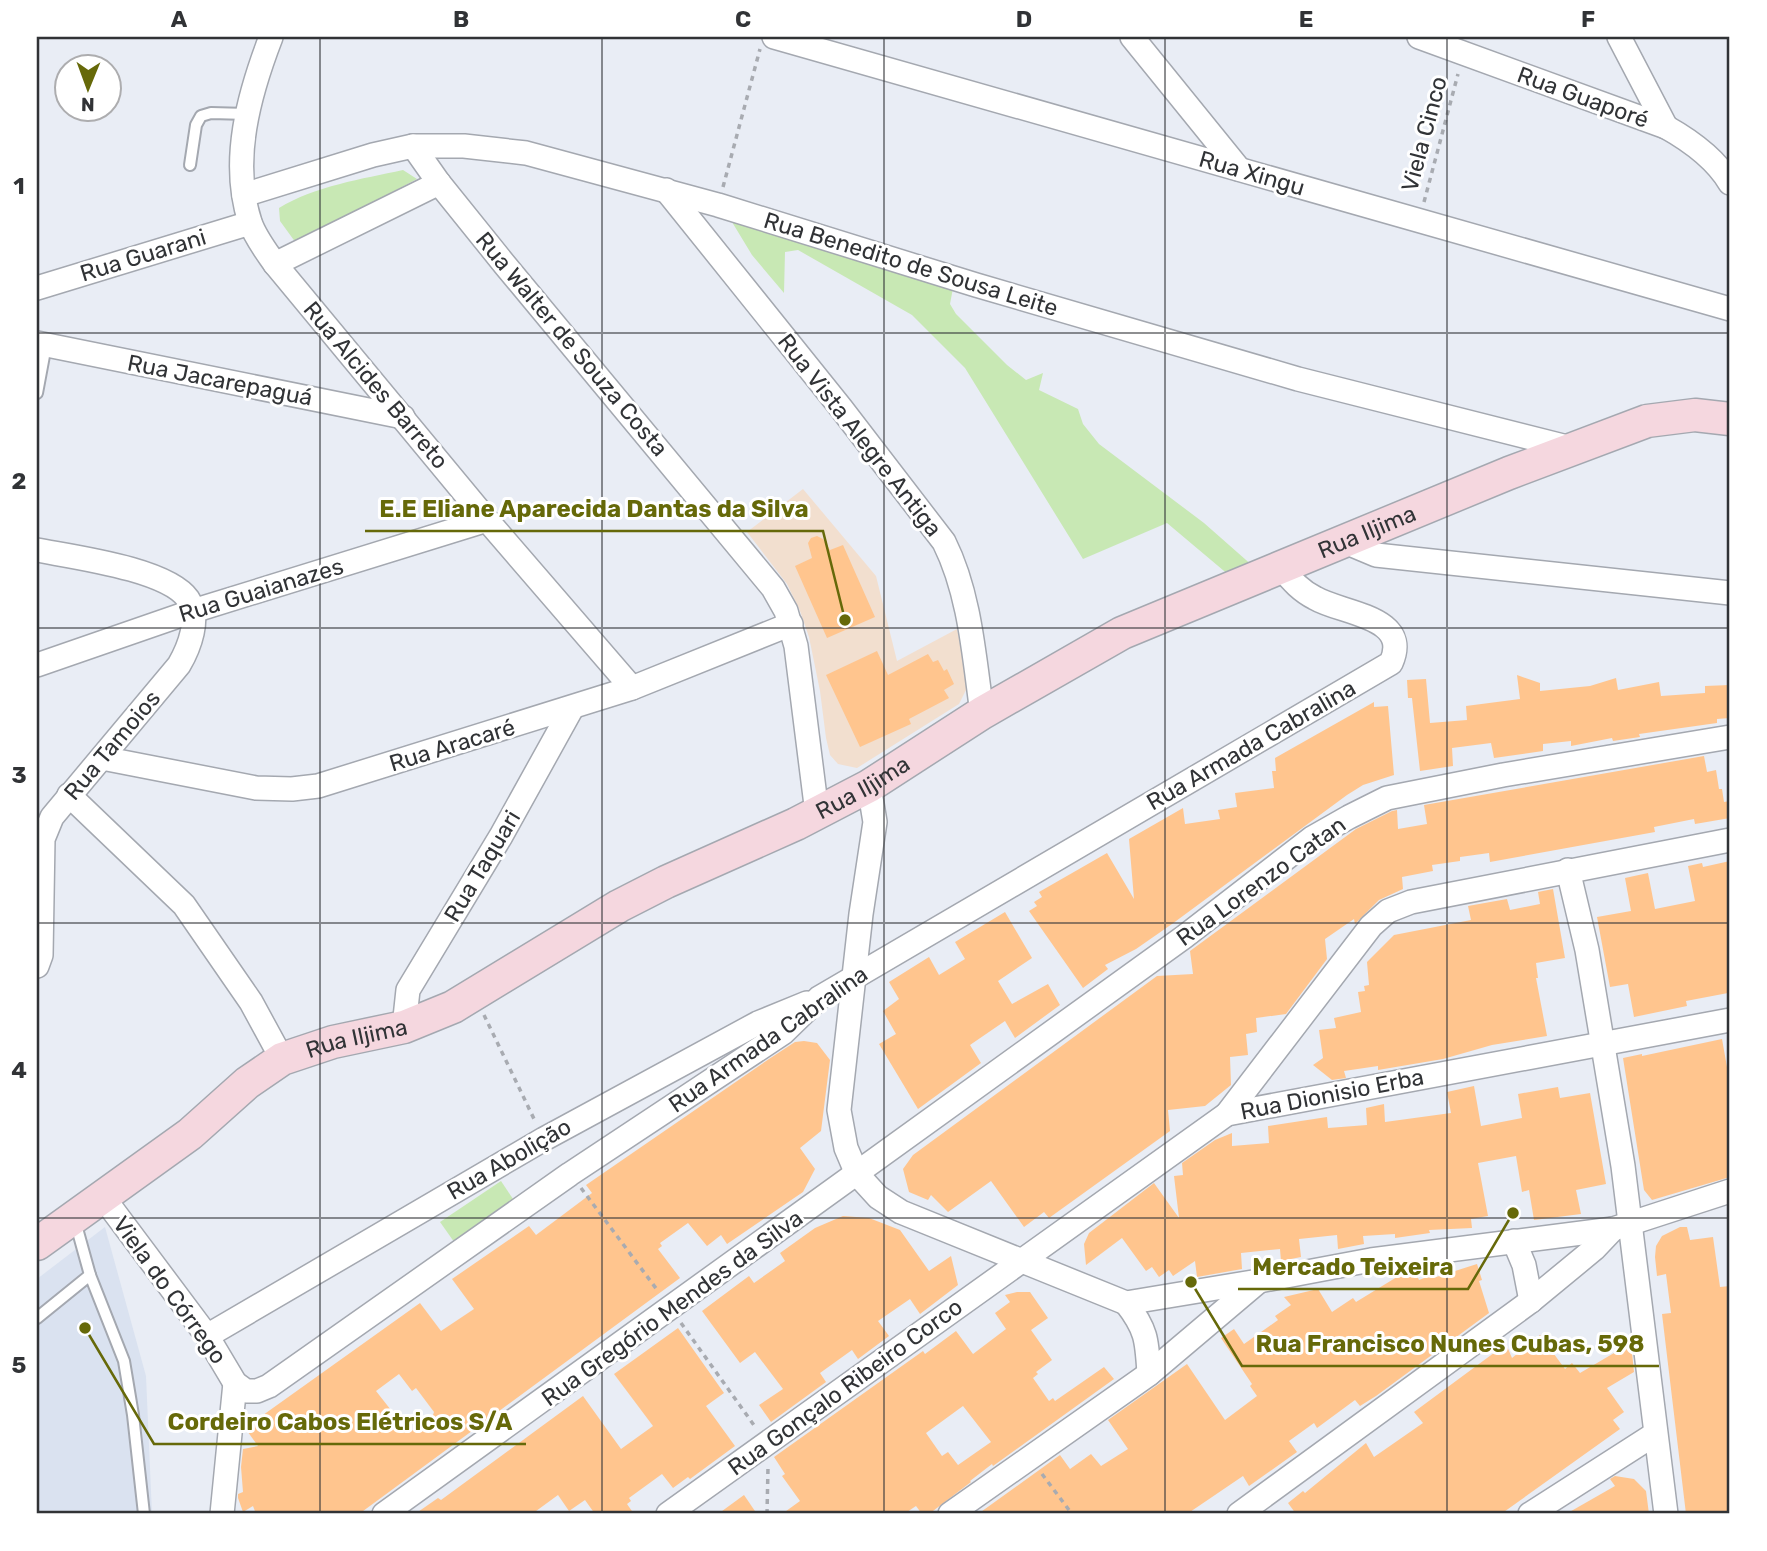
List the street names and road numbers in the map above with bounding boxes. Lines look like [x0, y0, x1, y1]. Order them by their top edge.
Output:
street label: Rua Guaporé [1513, 60, 1653, 134]
street label: Viela Cinco [1395, 73, 1453, 195]
street label: Rua Xingu [1196, 145, 1308, 201]
street label: Rua Benedito de Sousa Leite [761, 206, 1061, 322]
street label: Rua Guarani [77, 223, 209, 287]
street label: Rua Walter de Souza Costa [470, 226, 674, 462]
street label: Rua Alcides Barreto [298, 296, 454, 474]
street label: Rua Vista Alegre Antiga [772, 328, 948, 542]
street label: Rua Jacarepaguá [125, 348, 315, 412]
street label: Rua Iljima [1314, 499, 1420, 565]
street label: Rua Guaianazes [175, 552, 347, 628]
street label: Rua Armada Cabralina [1142, 674, 1360, 816]
street label: Rua Tamoios [58, 684, 166, 806]
street label: Rua Aracaré [386, 713, 518, 777]
street label: Rua Iljima [811, 750, 915, 825]
street label: Rua Taquari [438, 805, 526, 927]
street label: Rua Lorenzo Catan [1171, 810, 1351, 952]
street label: Rua Armada Cabralina [663, 960, 873, 1118]
street label: Rua Iljima [302, 1013, 410, 1064]
street label: Rua Dionisio Erba [1238, 1062, 1426, 1126]
street label: Rua Abolição [442, 1112, 576, 1206]
street label: Rua Gregório Mendes da Silva [536, 1204, 808, 1412]
street label: Viela do Córrego [107, 1211, 233, 1369]
street label: Rua Gonçalo Ribeiro Corco [722, 1293, 968, 1481]

